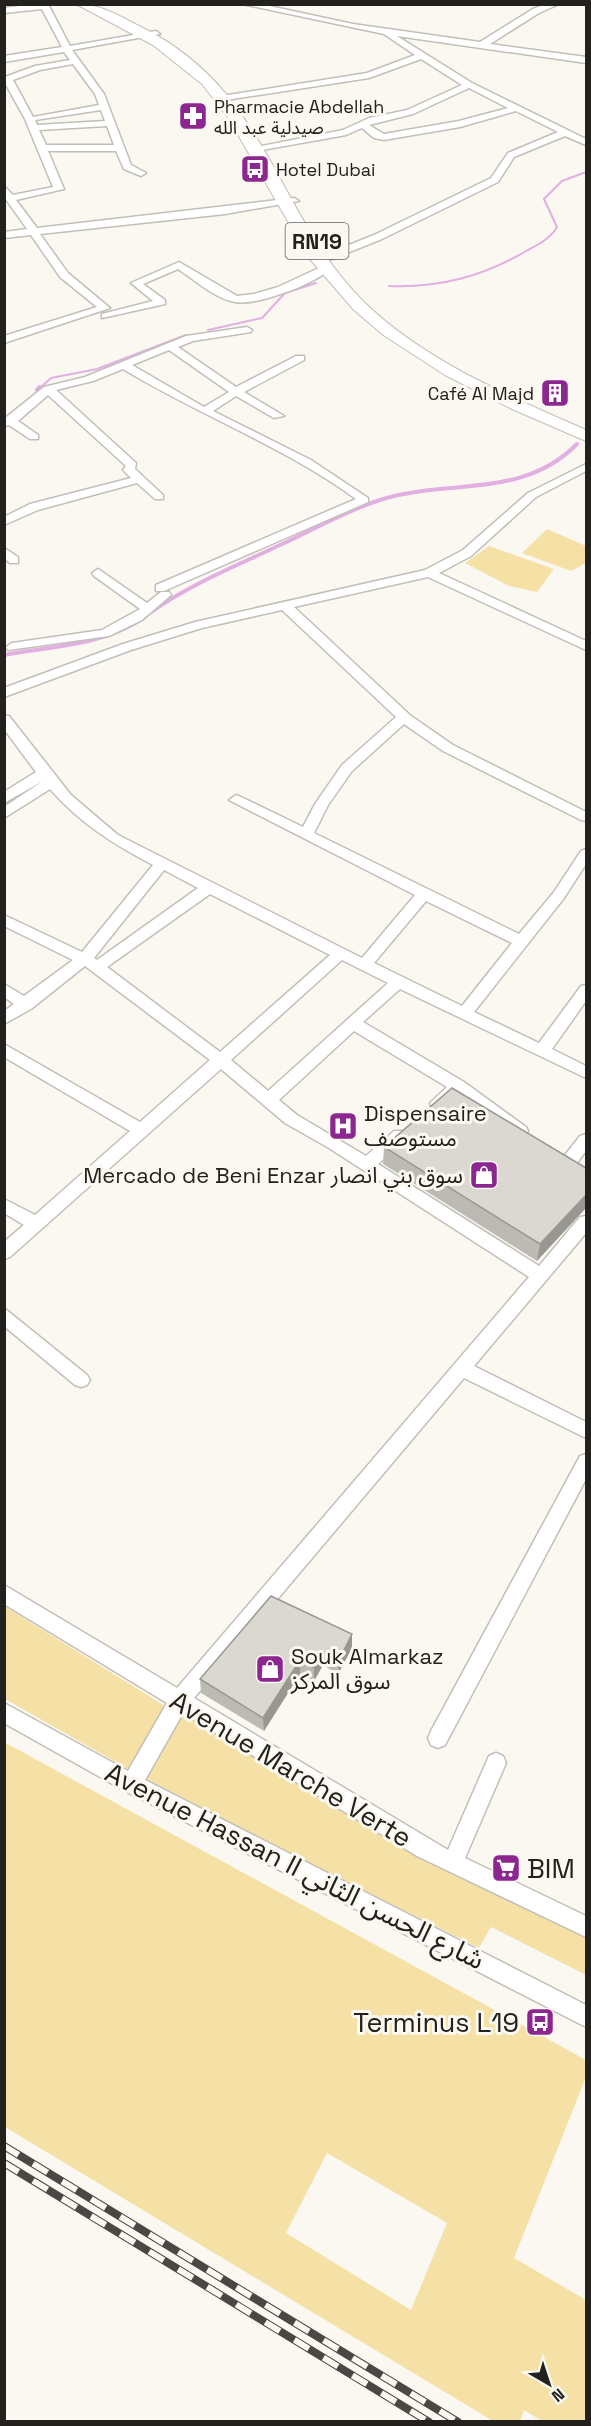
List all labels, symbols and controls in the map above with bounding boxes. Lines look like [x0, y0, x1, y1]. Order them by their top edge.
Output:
place label: Pharmacie Abdellah صيدلية عبد الله [214, 95, 384, 139]
pharmacy icon: Pharmacie Abdellah صيدلية عبد الله [177, 100, 209, 132]
bus stop icon: Hotel Dubai [239, 153, 271, 185]
place label: Hotel Dubai [276, 158, 376, 181]
road number: RN19 [286, 223, 348, 259]
building icon: Café Al Majd [539, 377, 571, 409]
place label: Café Al Majd [428, 382, 534, 405]
place label: Dispensaire مستوصف [364, 1099, 487, 1152]
hospital icon: Dispensaire مستوصف [327, 1110, 359, 1142]
shop icon: Mercado de Beni Enzar سوق بني انصار [468, 1159, 500, 1191]
place label: Mercado de Beni Enzar سوق بني انصار [83, 1161, 463, 1192]
place label: Souk Almarkaz سوق المركز [290, 1642, 444, 1695]
shop icon: Souk Almarkaz سوق المركز [254, 1653, 286, 1685]
street label: Avenue Marche Verte [164, 1683, 418, 1855]
street label: Avenue Hassan II شارع الحسن الثاني [98, 1755, 491, 1980]
place label: BIM [527, 1851, 575, 1886]
supermarket icon: BIM [490, 1852, 522, 1884]
place label: Terminus L19 [353, 2005, 519, 2040]
bus stop icon: Terminus L19 [524, 2006, 556, 2038]
north arrow [519, 2354, 579, 2414]
text: N [547, 2384, 569, 2407]

